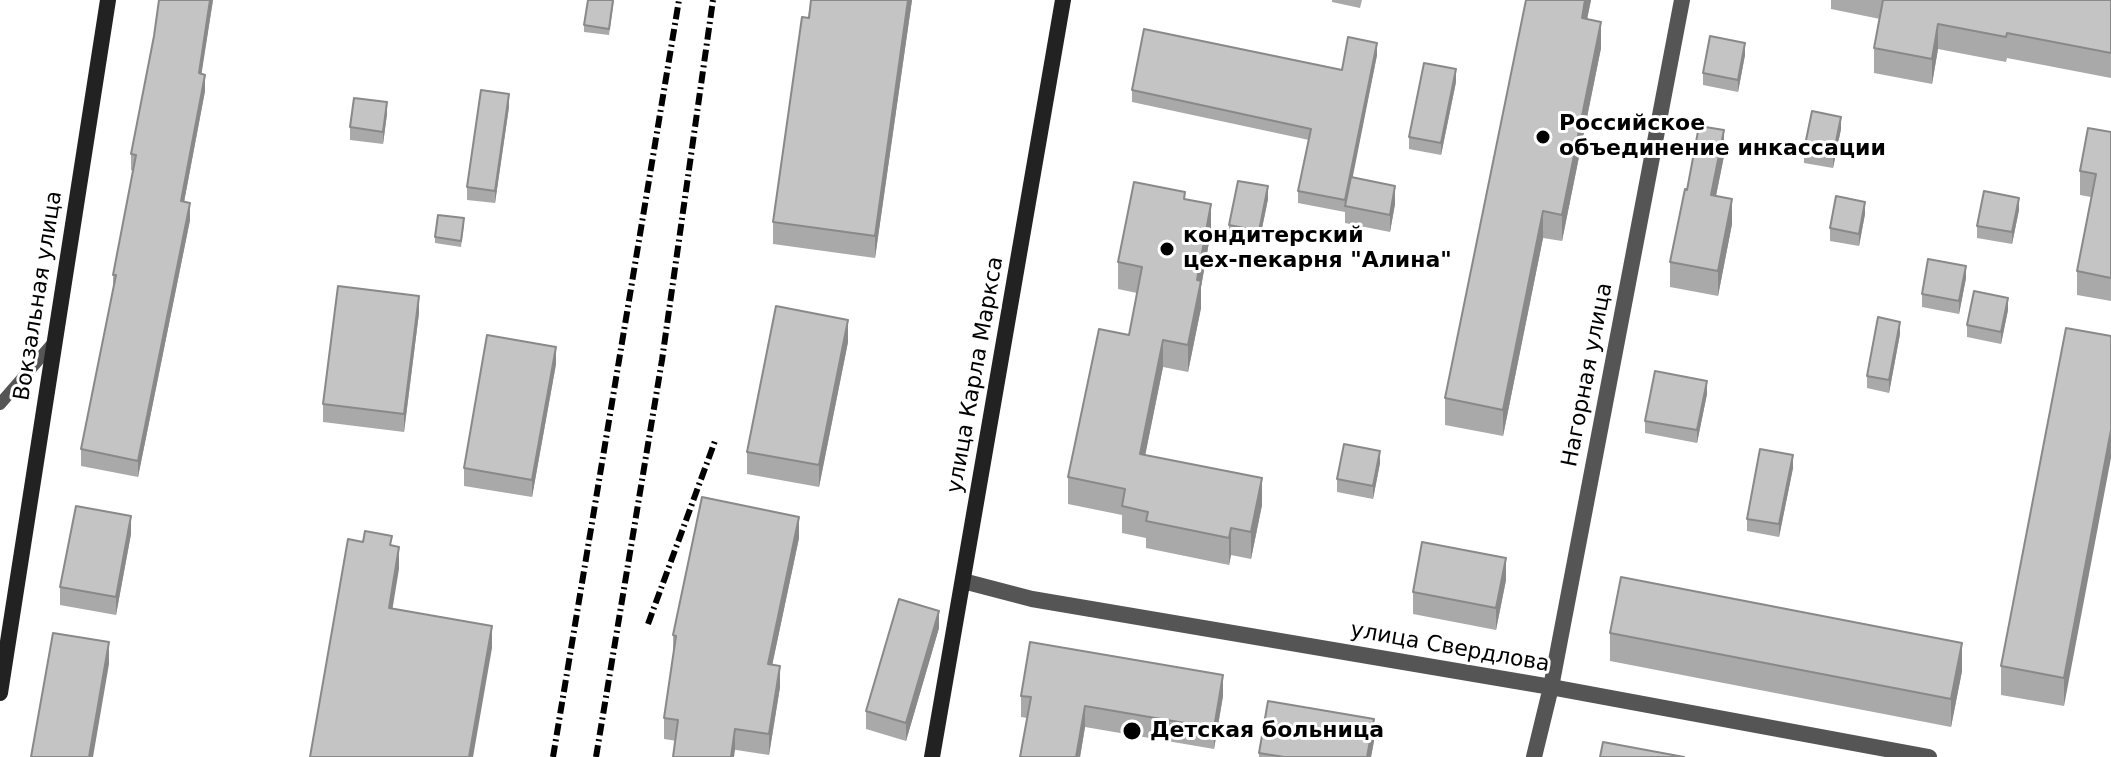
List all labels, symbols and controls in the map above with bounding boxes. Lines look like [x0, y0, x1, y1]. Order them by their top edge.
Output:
place label: Российское объединение инкассации [1559, 111, 1886, 162]
marker: Российское объединение инкассации [1534, 128, 1552, 146]
street label: Вокзальная улица [9, 189, 69, 403]
place label: кондитерский цех-пекарня "Алина" [1183, 223, 1452, 274]
marker: кондитерский цех-пекарня "Алина" [1158, 240, 1176, 258]
street label: улица Карла Маркса [942, 255, 1010, 495]
street label: Нагорная улица [1557, 281, 1619, 469]
street label: улица Свердлова [1348, 617, 1552, 679]
place label: Детская больница [1150, 718, 1384, 744]
marker: Детская больница [1121, 720, 1143, 742]

